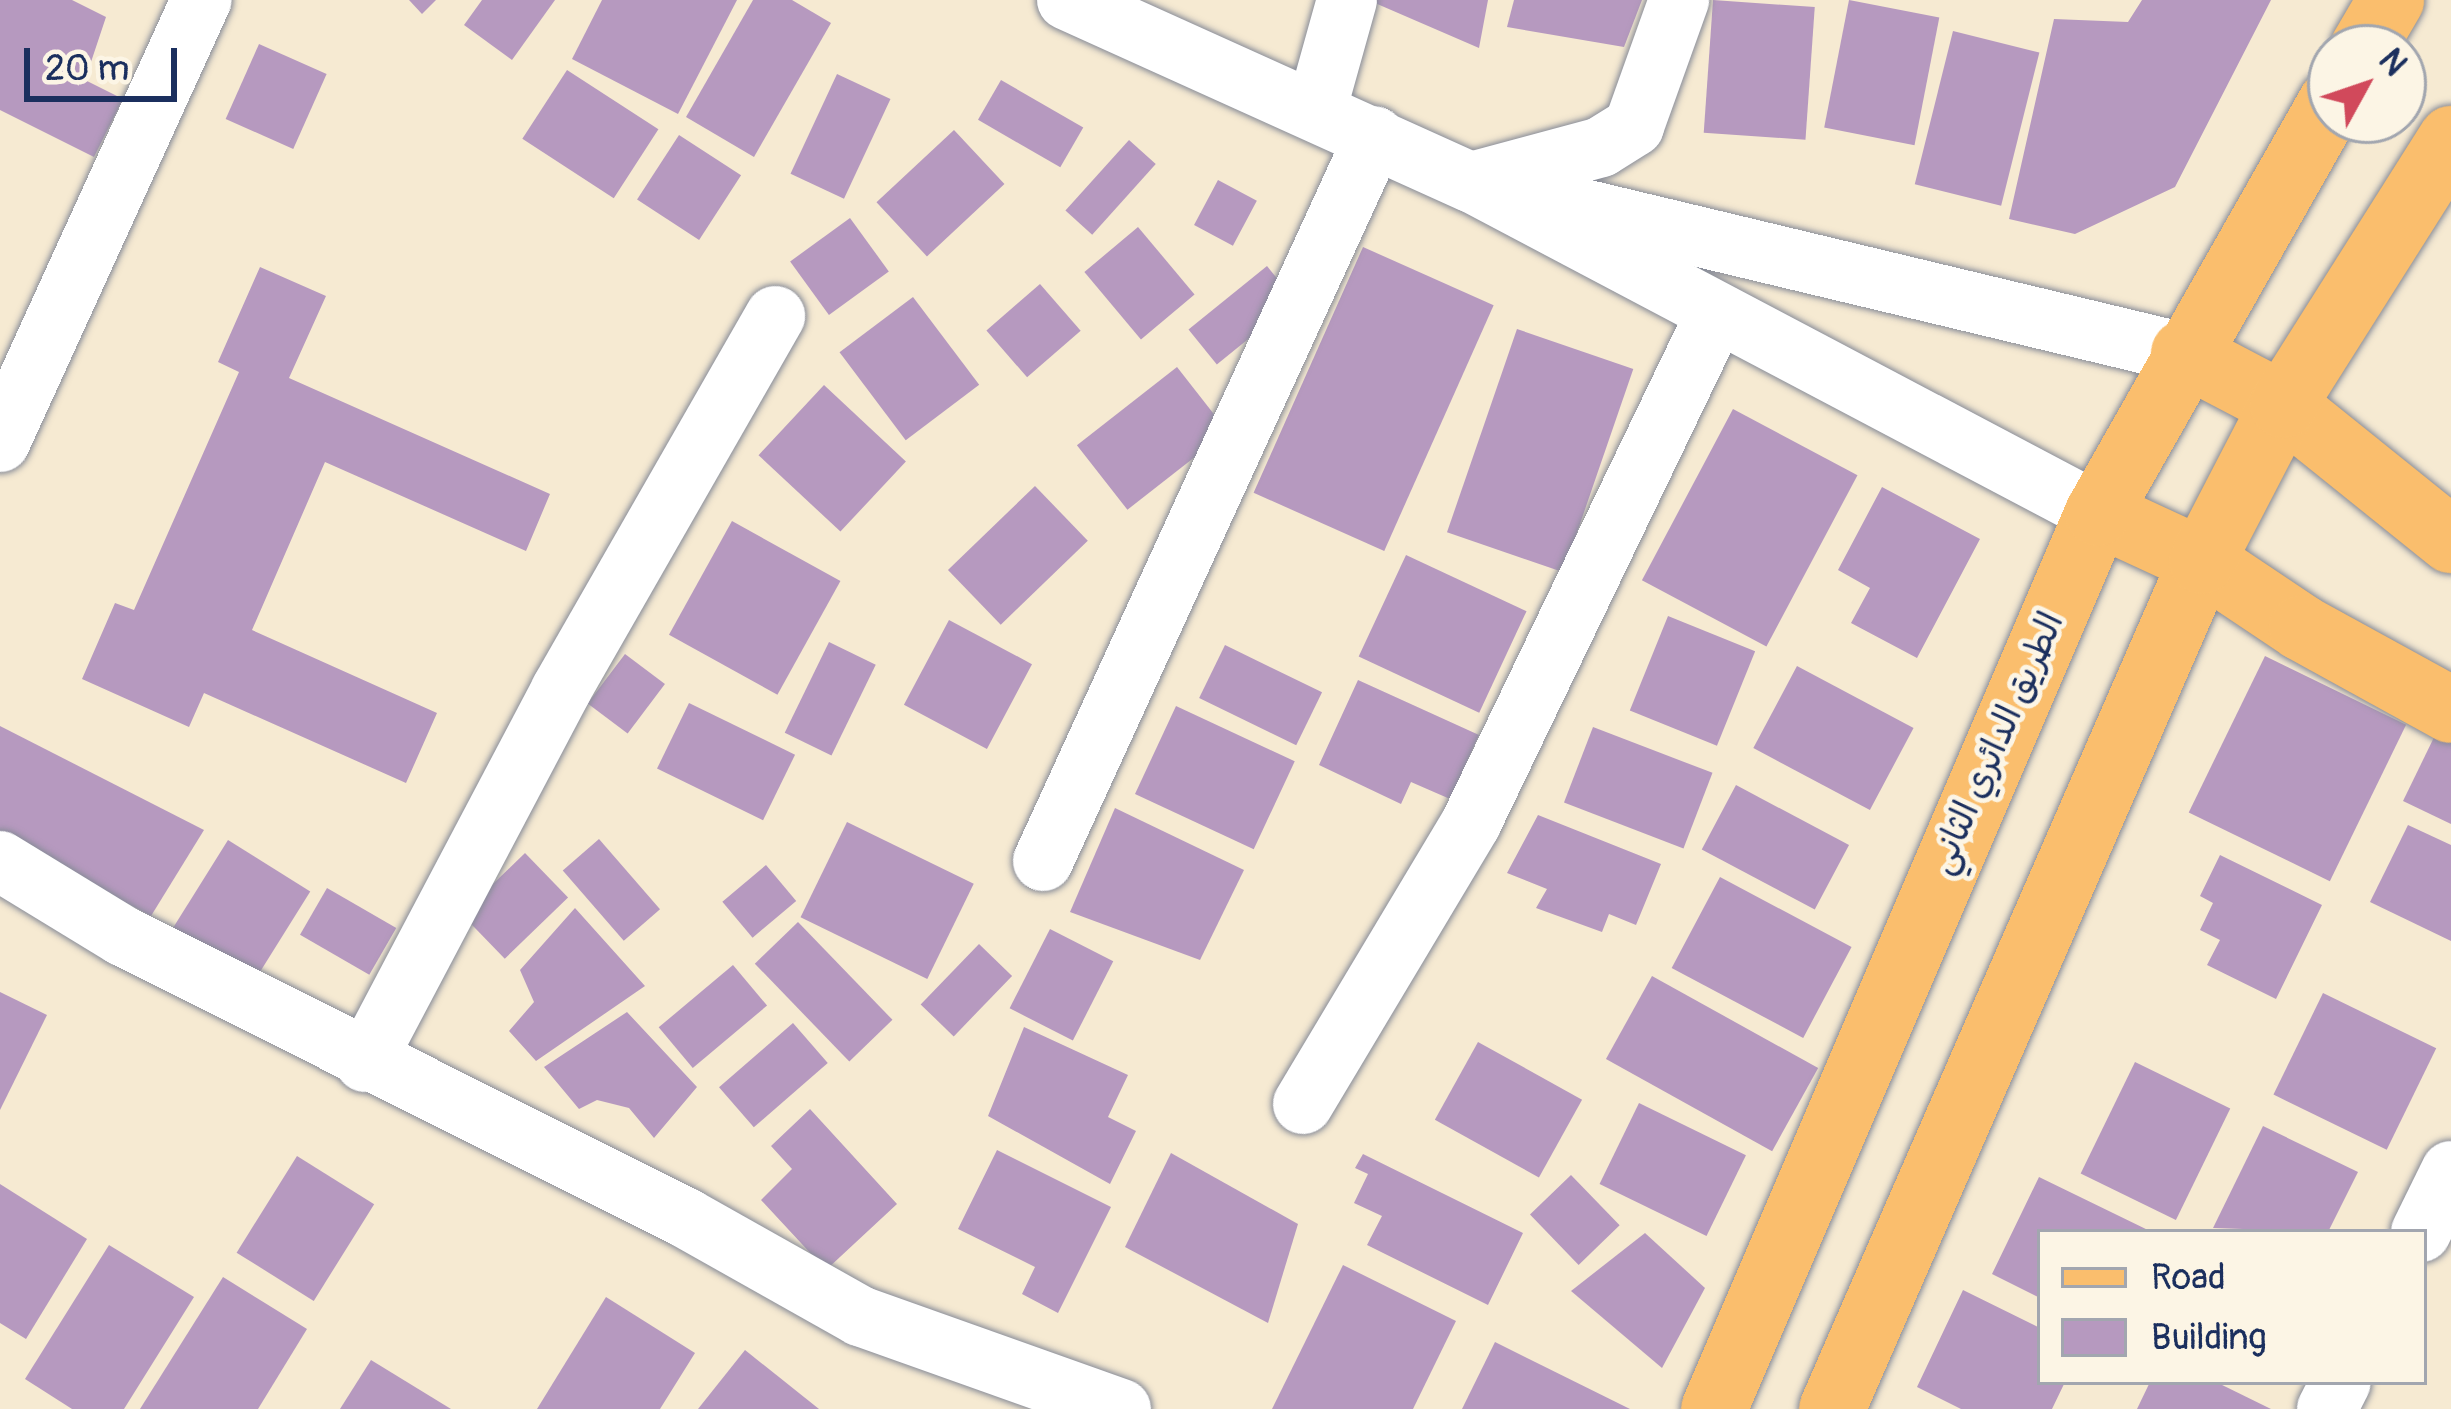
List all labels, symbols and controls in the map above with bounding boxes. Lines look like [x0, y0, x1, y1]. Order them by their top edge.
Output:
scale bar [30, 24, 183, 98]
north arrow [2307, 24, 2427, 144]
text: N [2370, 41, 2416, 84]
text: 20 m [45, 46, 130, 91]
street label: الطريق الدائري الثاني [1919, 605, 2073, 881]
legend [2037, 1229, 2427, 1385]
text: Road [2151, 1255, 2226, 1300]
text: Building [2151, 1315, 2267, 1360]

